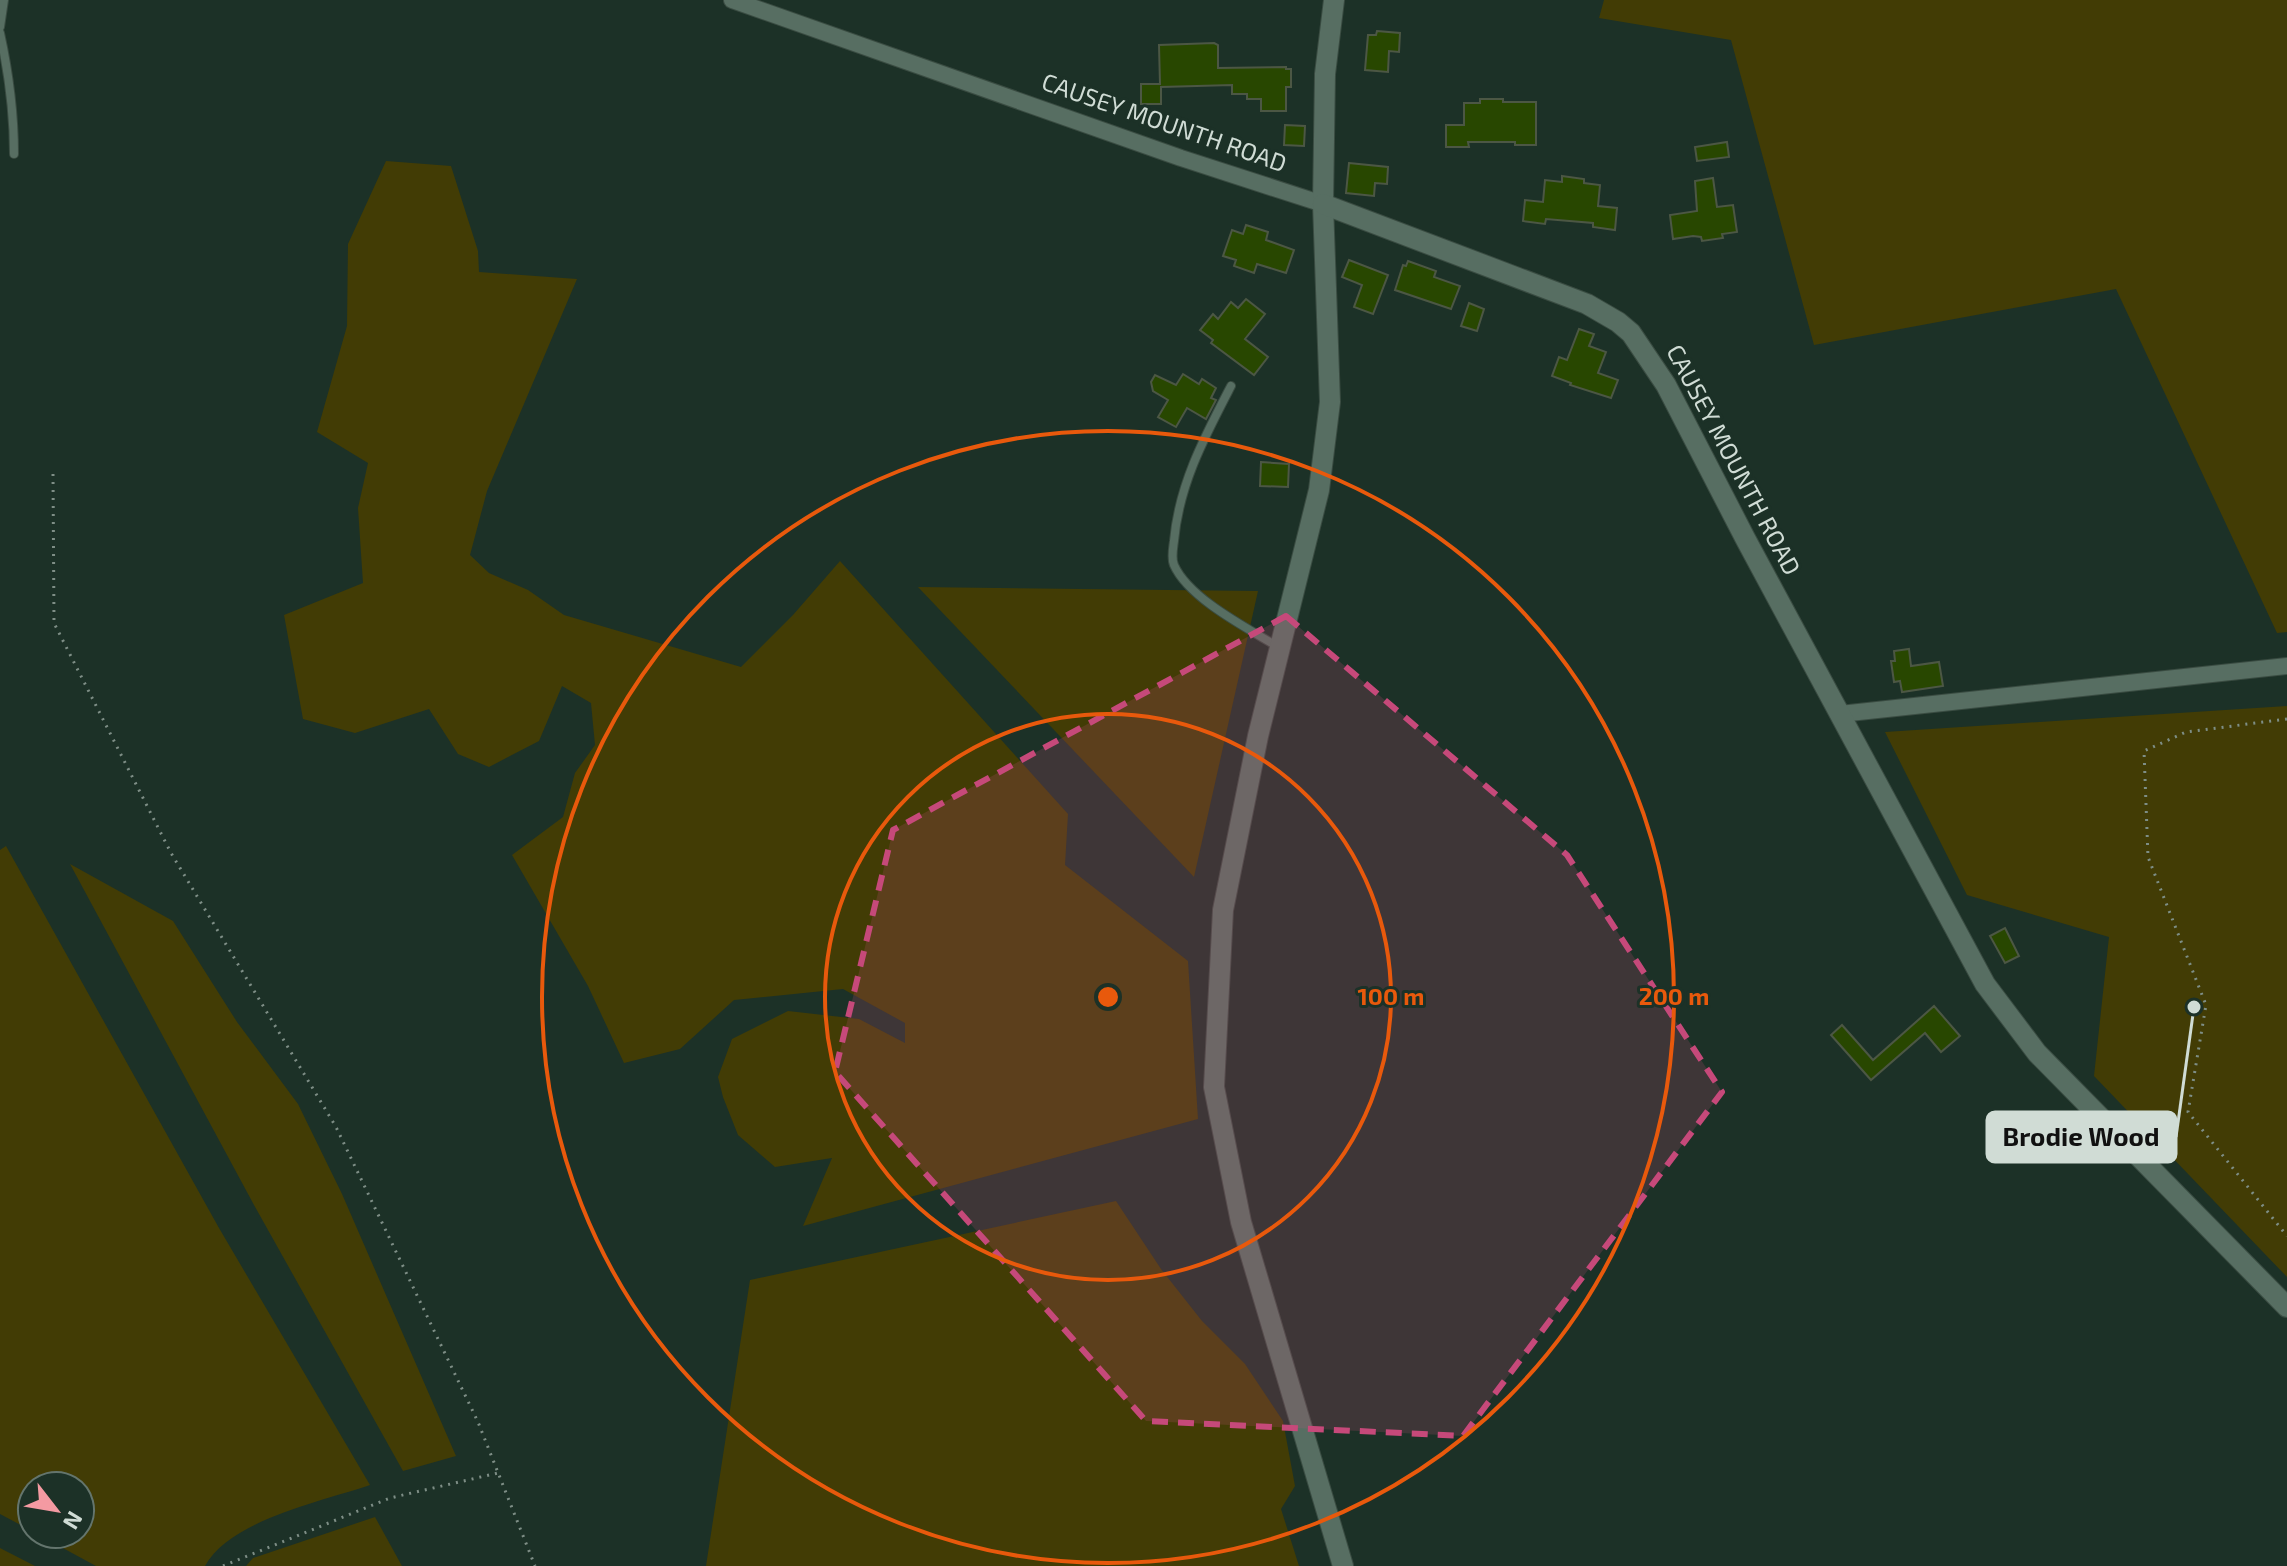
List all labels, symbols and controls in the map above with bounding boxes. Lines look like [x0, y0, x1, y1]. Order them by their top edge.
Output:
street label: CAUSEY MOUNTH ROAD [1038, 66, 1291, 177]
street label: CAUSEY MOUNTH ROAD [1661, 339, 1807, 579]
text: 100 m [1358, 981, 1424, 1010]
text: 200 m [1639, 981, 1709, 1010]
centre of rings [1094, 983, 1122, 1011]
callout: Brodie Wood [1987, 1112, 2176, 1162]
text: Brodie Wood [2003, 1120, 2159, 1151]
north arrow [16, 1470, 96, 1550]
text: N [59, 1507, 89, 1534]

